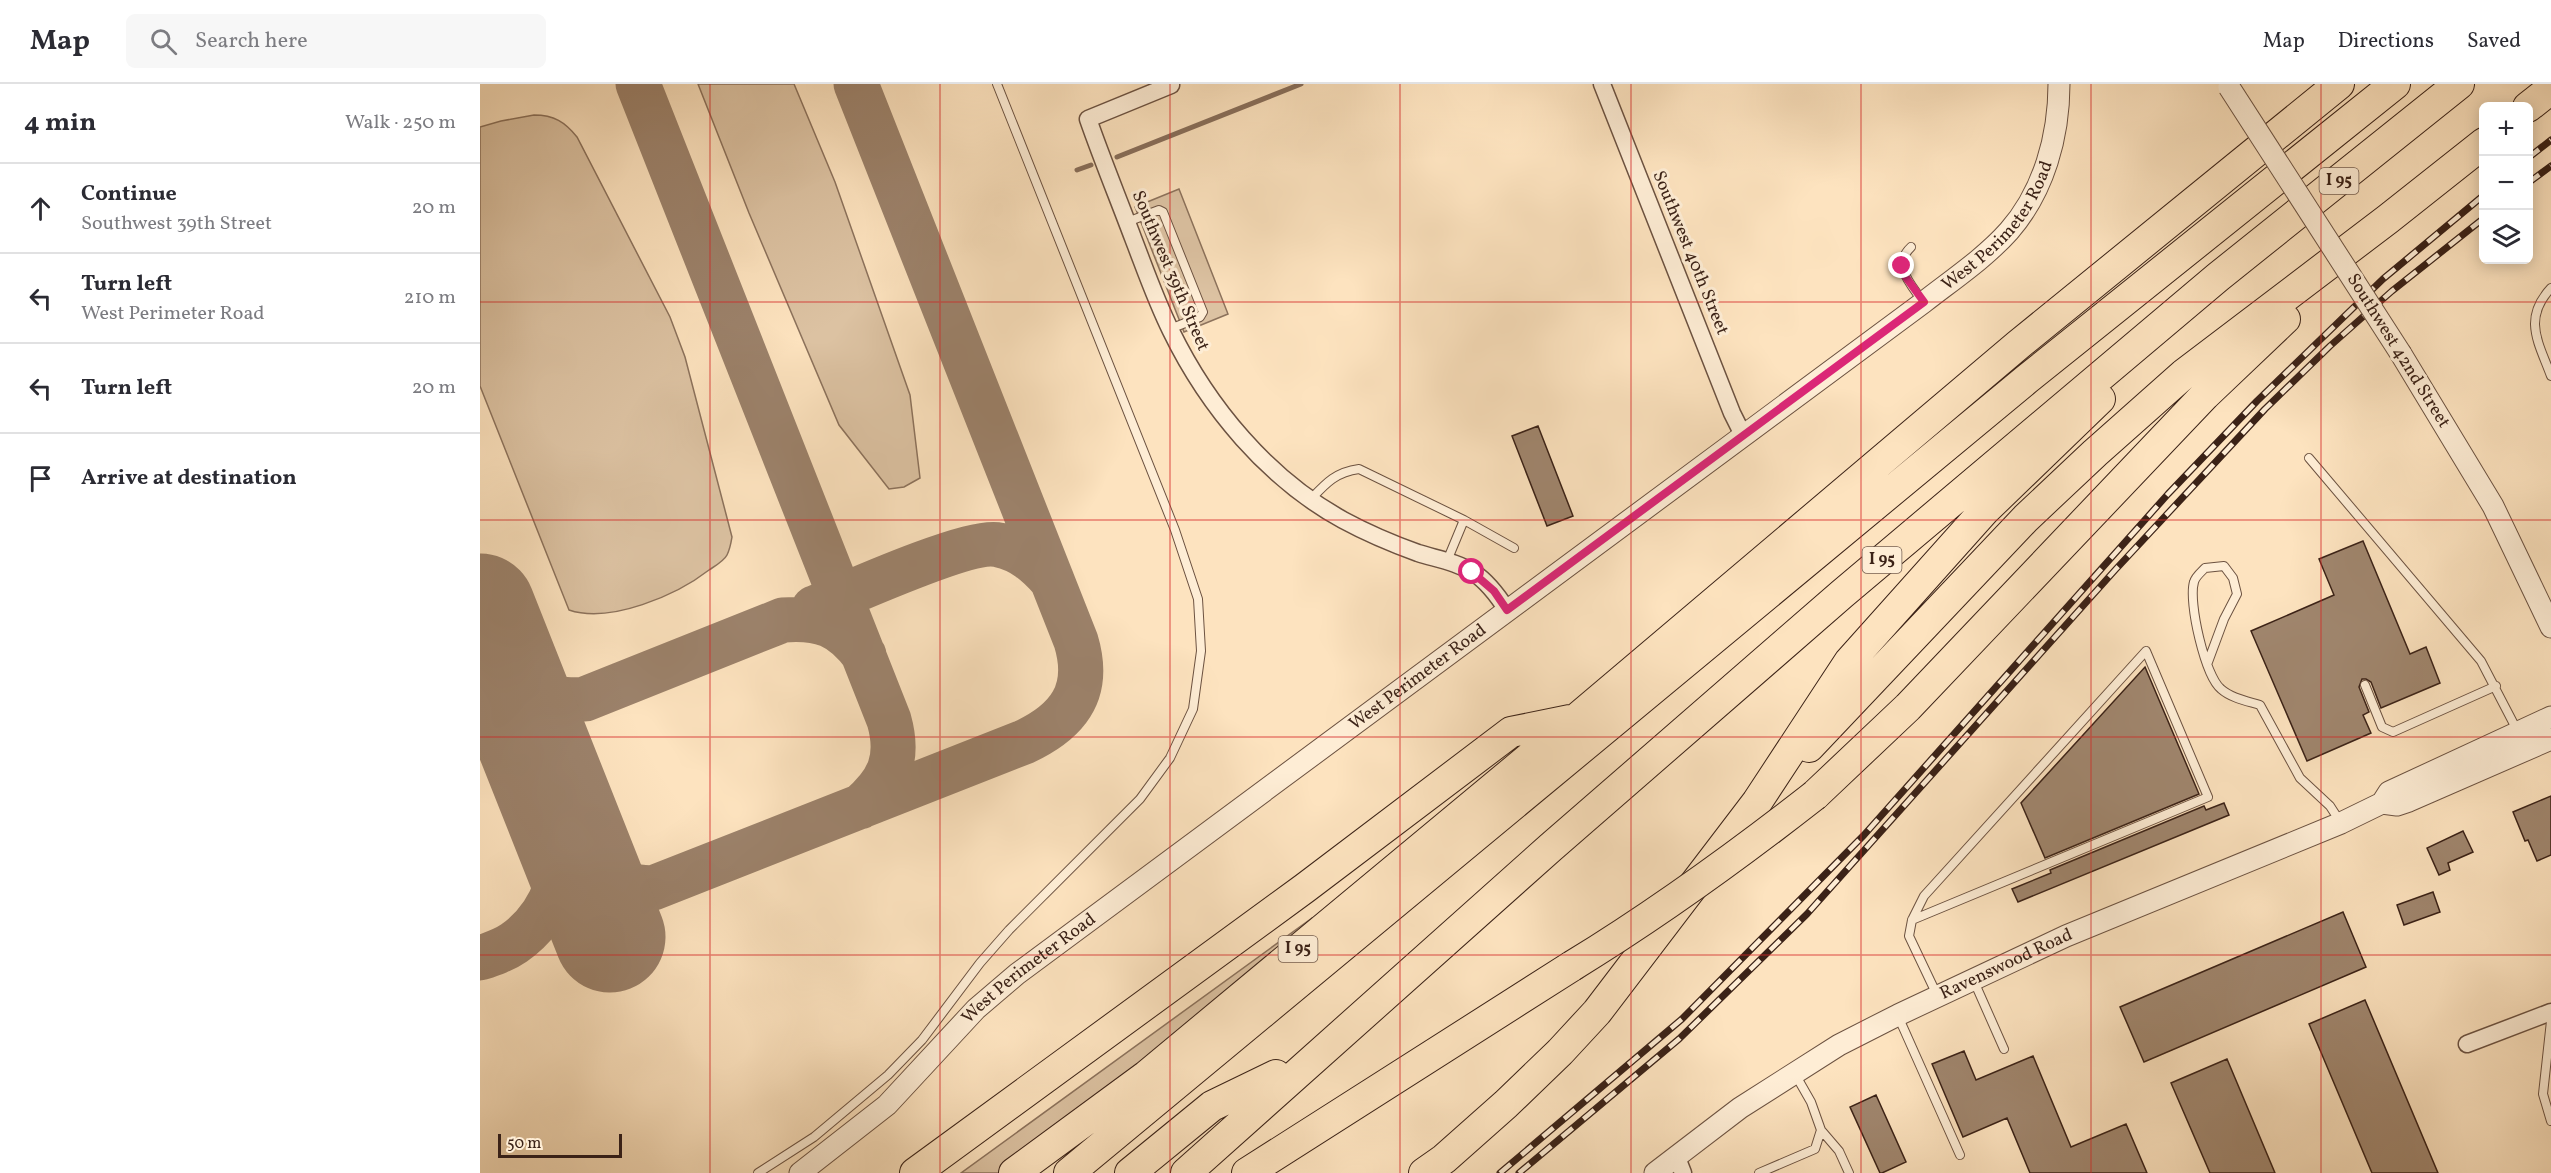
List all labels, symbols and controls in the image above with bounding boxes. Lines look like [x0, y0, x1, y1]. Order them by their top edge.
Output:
search box [126, 14, 546, 68]
text: Map [30, 22, 90, 61]
icon: search [147, 25, 180, 58]
text: Search here [195, 26, 308, 57]
text: Map [2263, 27, 2305, 56]
text: Directions [2338, 27, 2434, 56]
text: Saved [2467, 27, 2521, 56]
map controls [2479, 102, 2533, 264]
button: + [2479, 102, 2533, 156]
text: 4 min [24, 105, 96, 141]
text: Walk · 250 m [345, 109, 456, 137]
button: − [2479, 156, 2533, 210]
street label: West Perimeter Road [1936, 158, 2059, 297]
street label: Southwest 40th Street [1646, 167, 1734, 339]
road number: I 95 [2320, 168, 2358, 194]
text: Continue [81, 179, 177, 210]
street label: Southwest 39th Street [1125, 187, 1215, 355]
icon: ahead [24, 192, 57, 225]
text: 20 m [412, 194, 456, 222]
text: Southwest 39th Street [81, 210, 272, 238]
button: layers [2479, 210, 2533, 264]
route end [1888, 252, 1914, 278]
text: Turn left [81, 269, 172, 300]
street label: Southwest 42nd Street [2340, 269, 2456, 433]
icon: left [24, 282, 57, 315]
text: 210 m [404, 284, 456, 312]
text: West Perimeter Road [81, 300, 265, 328]
icon: left [24, 372, 57, 405]
text: Turn left [81, 373, 172, 404]
text: 20 m [412, 374, 456, 402]
icon: arrive [24, 462, 57, 495]
text: Arrive at destination [81, 463, 297, 494]
road number: I 95 [1862, 547, 1902, 573]
route start [1458, 558, 1484, 584]
street label: West Perimeter Road [1344, 618, 1492, 736]
street label: West Perimeter Road [956, 907, 1101, 1029]
street label: Ravenswood Road [1936, 922, 2076, 1006]
road number: I 95 [1278, 936, 1318, 962]
scale bar [498, 1131, 622, 1158]
text: 50 m [507, 1133, 541, 1155]

